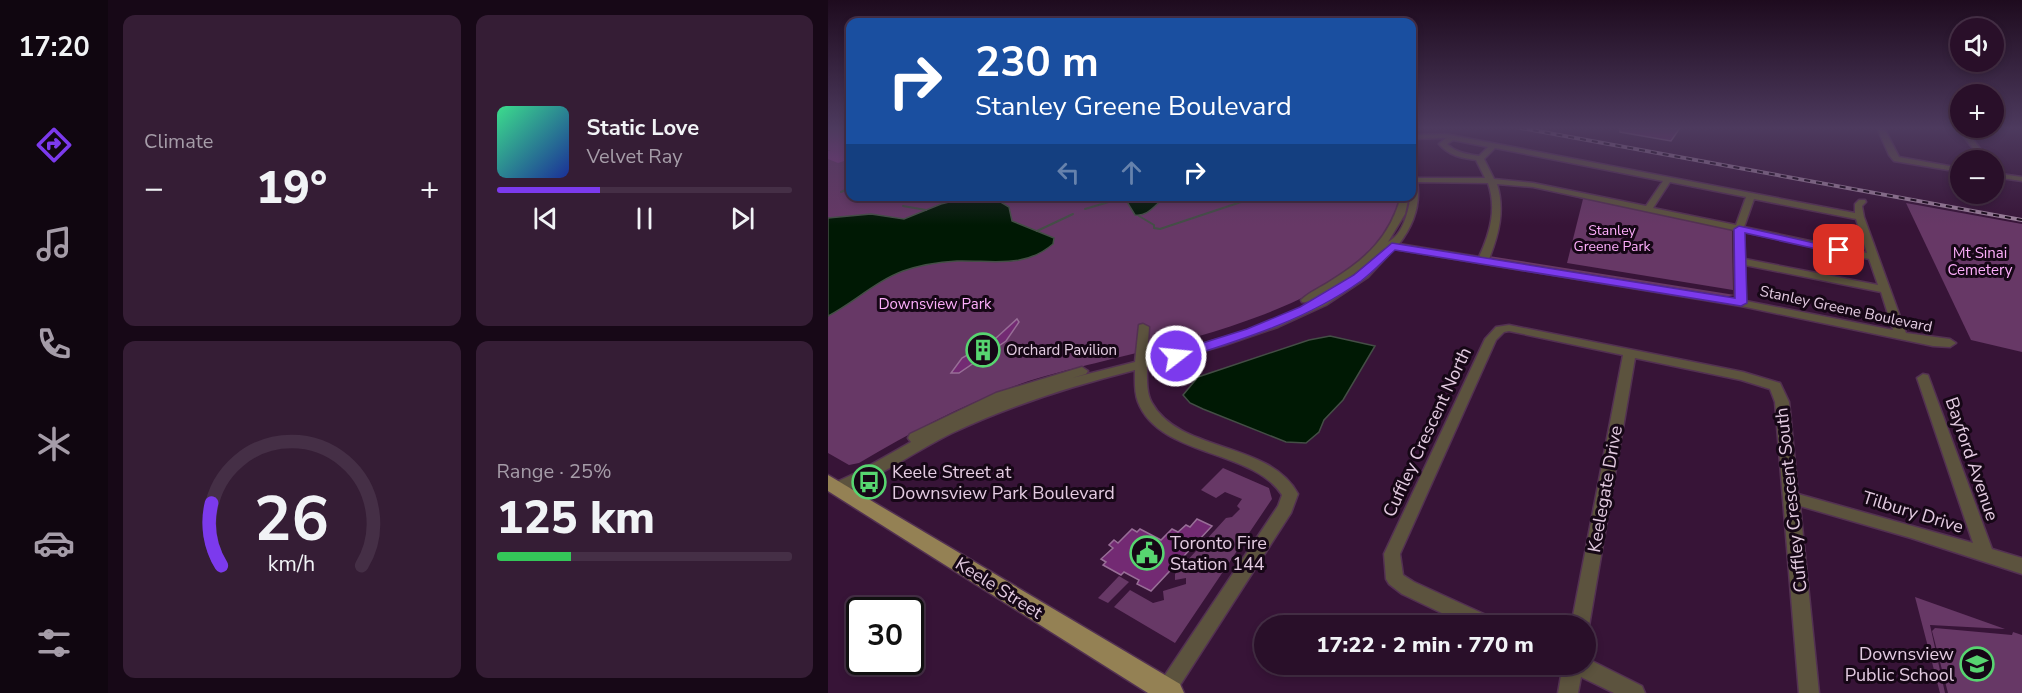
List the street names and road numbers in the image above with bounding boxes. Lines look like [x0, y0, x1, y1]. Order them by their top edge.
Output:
street label: Stanley Greene Boulevard [1758, 281, 1934, 337]
street label: Cuffley Crescent North [1377, 343, 1477, 521]
street label: Bayford Avenue [1940, 394, 2004, 524]
street label: Cuffley Crescent South [1769, 406, 1813, 594]
street label: Keelegate Drive [1582, 424, 1628, 554]
street label: Tilbury Drive [1860, 485, 1966, 539]
street label: Keele Street [951, 552, 1048, 625]

